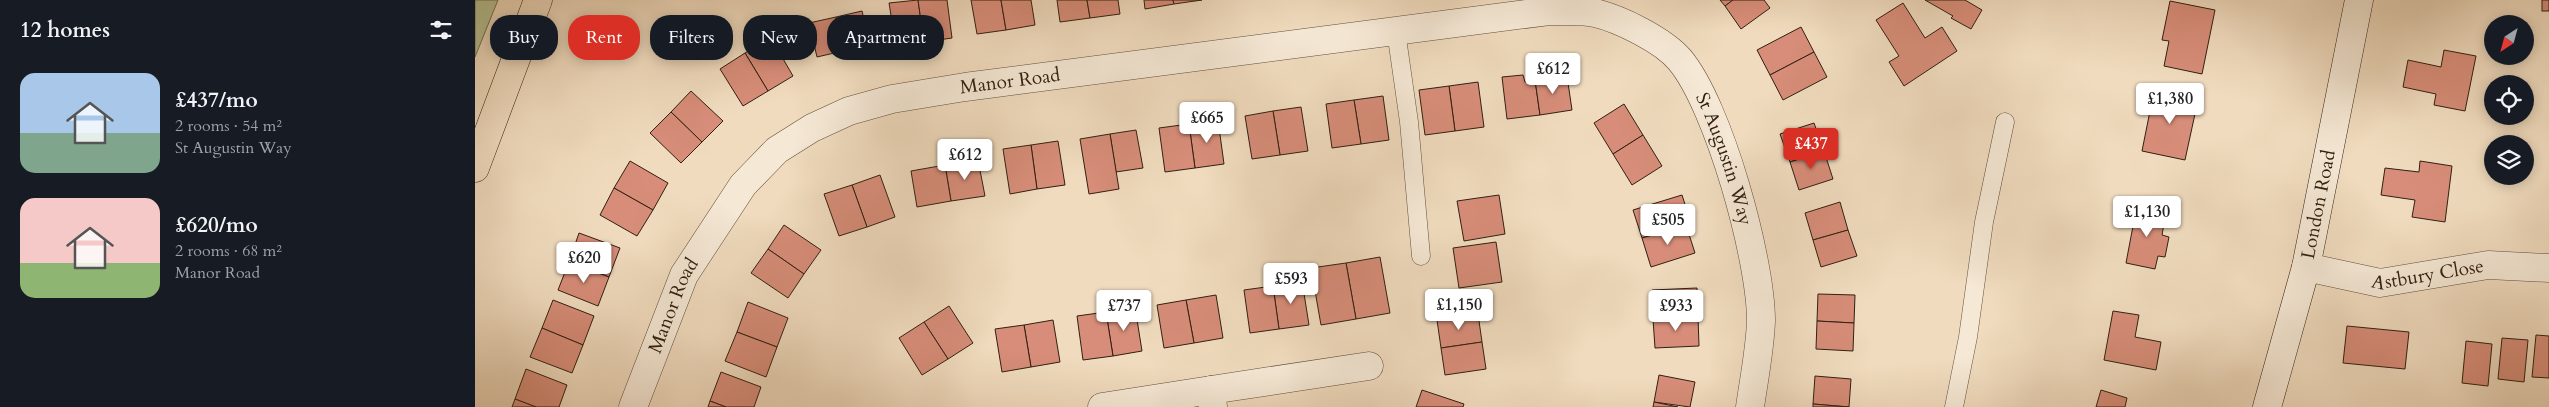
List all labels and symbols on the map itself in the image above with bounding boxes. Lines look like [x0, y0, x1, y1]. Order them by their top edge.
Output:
north arrow [2484, 15, 2534, 65]
pin: £612 [1523, 52, 1583, 95]
street label: Manor Road [958, 62, 1062, 101]
pin: £1,380 [2129, 82, 2211, 125]
street label: St Augustin Way [1689, 88, 1759, 228]
pin: £665 [1177, 102, 1237, 144]
pin: £437 [1781, 128, 1841, 170]
pin: £612 [935, 138, 995, 181]
street label: London Road [2295, 148, 2342, 261]
pin: £1,130 [2106, 196, 2188, 238]
pin: £505 [1638, 204, 1698, 246]
pin: £620 [554, 242, 614, 284]
street label: Manor Road [642, 253, 705, 357]
street label: Astbury Close [2369, 253, 2486, 297]
pin: £593 [1261, 262, 1321, 305]
pin: £1,150 [1418, 288, 1500, 331]
pin: £737 [1094, 290, 1154, 332]
pin: £933 [1646, 290, 1706, 332]

